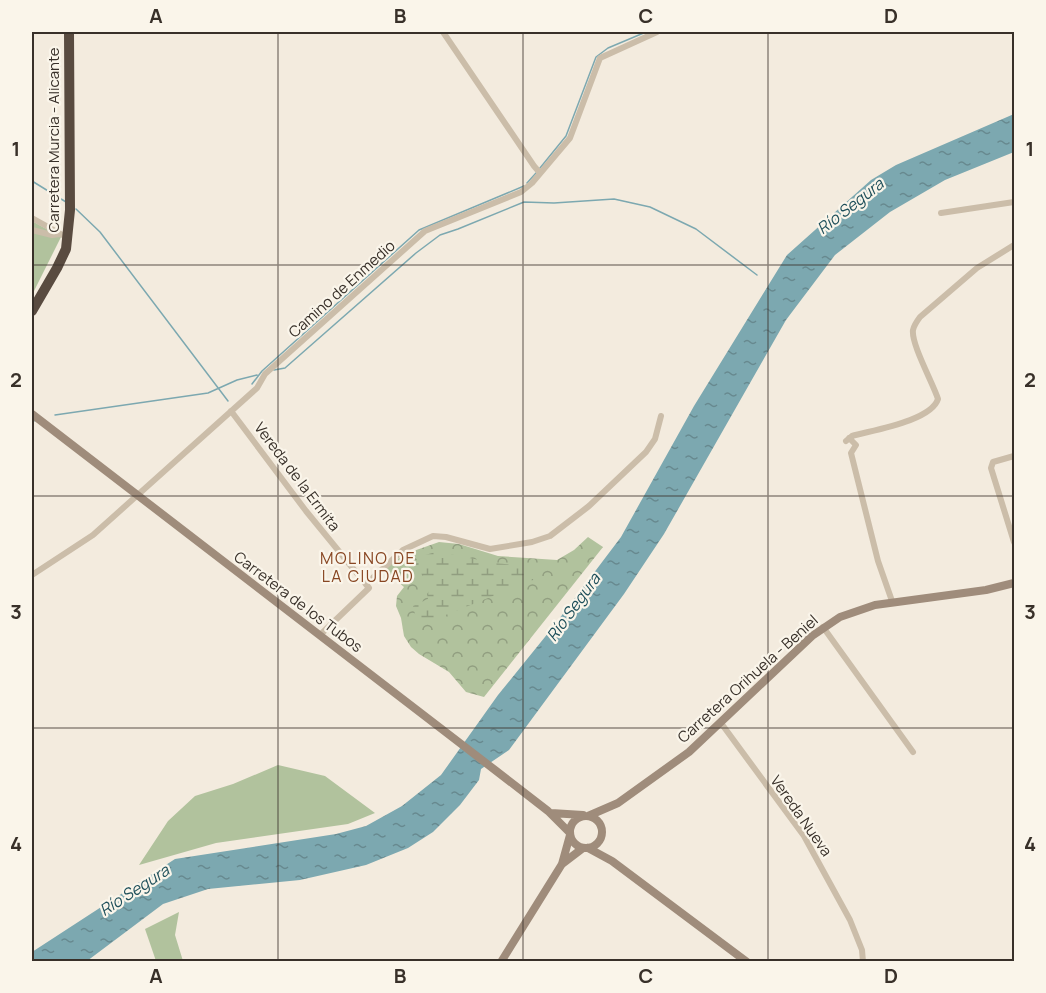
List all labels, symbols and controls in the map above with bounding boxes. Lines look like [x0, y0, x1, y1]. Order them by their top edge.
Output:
text: A [149, 2, 163, 29]
text: B [394, 2, 407, 29]
text: C [639, 2, 653, 29]
text: D [884, 2, 898, 29]
street label: Carretera Murcia - Alicante [43, 47, 64, 232]
text: 1 [12, 135, 20, 162]
text: 1 [1026, 135, 1034, 162]
water label: Río Segura [812, 172, 889, 239]
street label: Camino de Enmedio [284, 235, 400, 342]
text: 2 [10, 366, 22, 393]
text: 2 [1024, 366, 1036, 393]
street label: Vereda de la Ermita [250, 418, 345, 535]
street label: Carretera de los Tubos [230, 546, 367, 657]
district label: MOLINO DE LA CIUDAD [320, 547, 416, 587]
water label: Río Segura [541, 568, 606, 645]
text: 3 [10, 598, 22, 625]
text: 3 [1024, 598, 1036, 625]
street label: Carretera Orihuela - Beniel [673, 610, 822, 747]
street label: Vereda Nueva [766, 771, 837, 860]
text: 4 [10, 830, 22, 857]
text: 4 [1024, 830, 1036, 857]
water label: Río Segura [95, 859, 174, 921]
text: A [149, 962, 163, 989]
text: B [394, 962, 407, 989]
text: C [639, 962, 653, 989]
text: D [884, 962, 898, 989]

